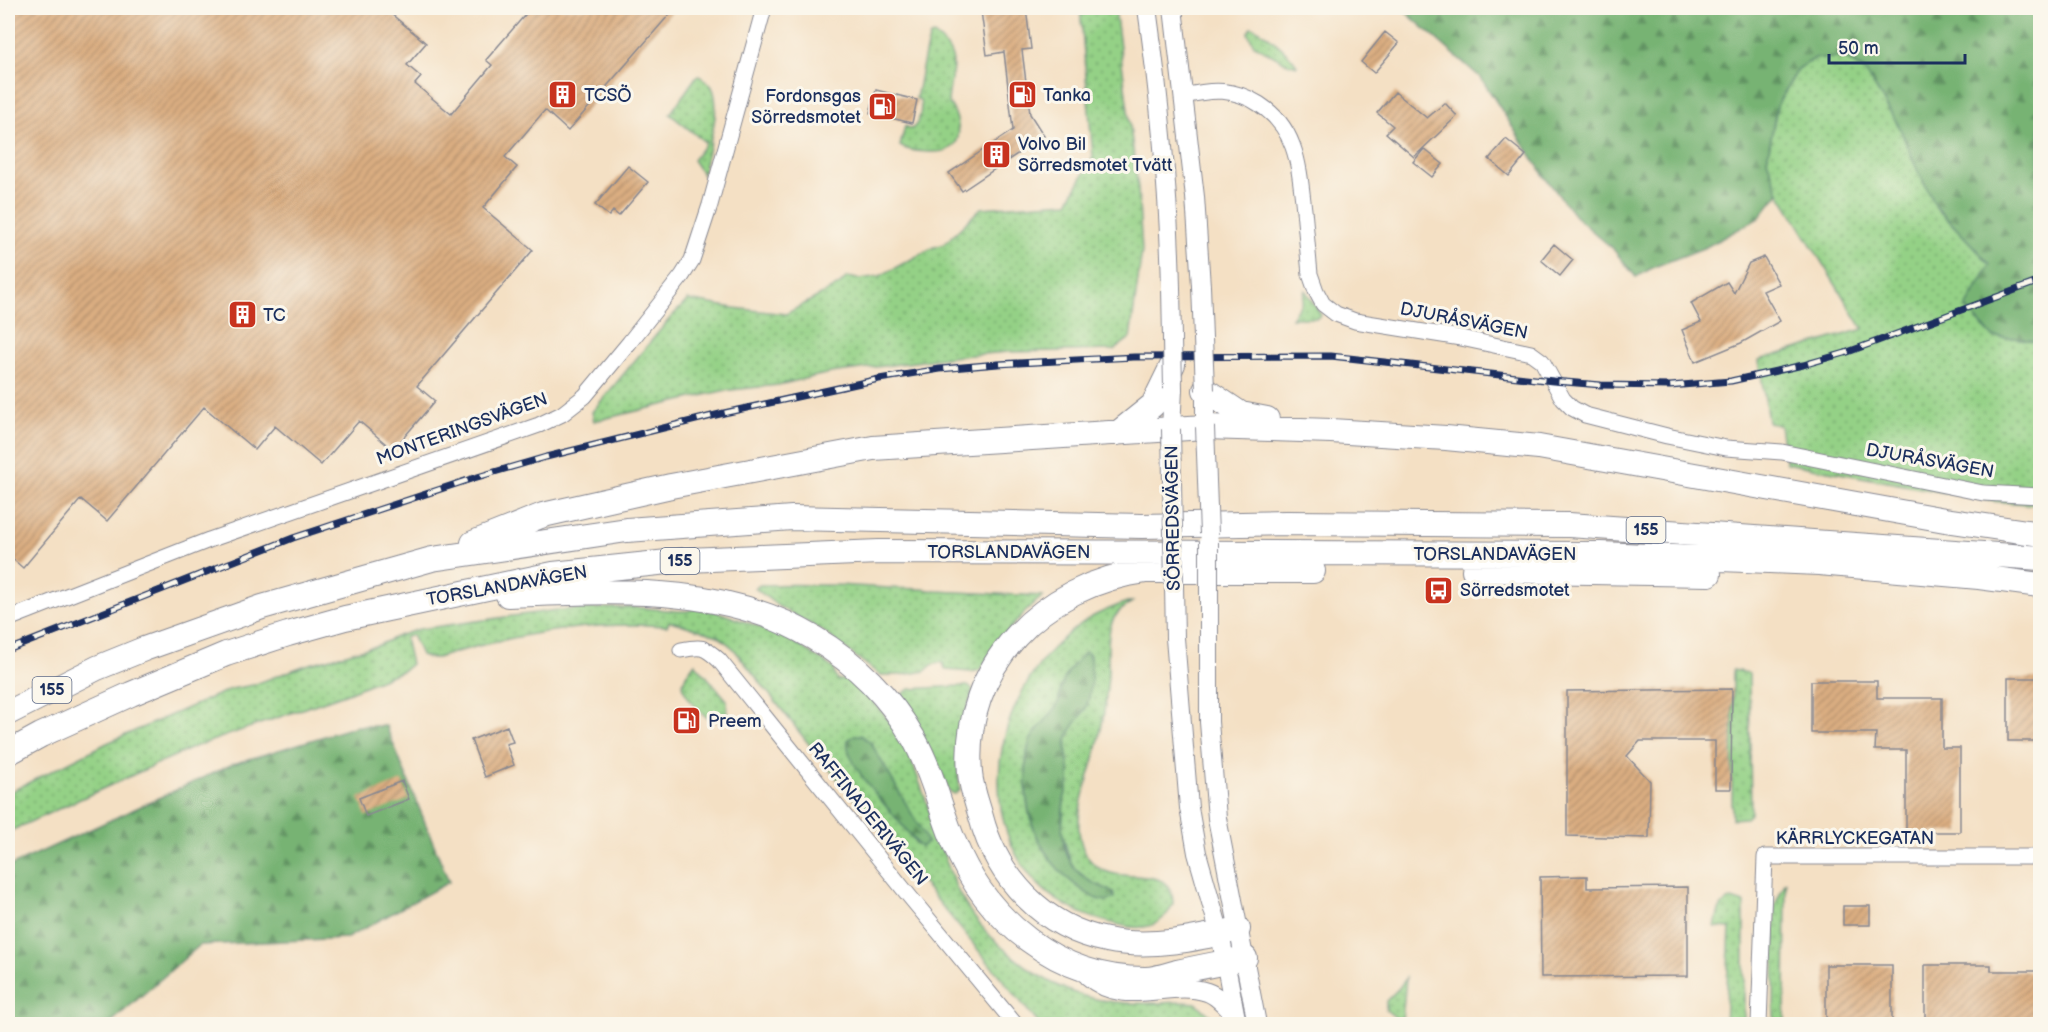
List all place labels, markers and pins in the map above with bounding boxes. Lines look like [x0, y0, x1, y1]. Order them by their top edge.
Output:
building icon: TCSÖ [547, 79, 579, 111]
fuel station icon: Tanka [1006, 79, 1038, 111]
place label: TCSÖ [584, 84, 632, 106]
place label: Tanka [1043, 85, 1091, 106]
place label: Fordonsgas Sörredsmotet [751, 86, 861, 128]
fuel station icon: Fordonsgas Sörredsmotet [866, 90, 898, 122]
place label: Volvo Bil Sörredsmotet Tvätt [1018, 134, 1173, 176]
building icon: Volvo Bil Sörredsmotet Tvätt [981, 138, 1013, 170]
building icon: TC [226, 299, 258, 331]
place label: TC [263, 305, 286, 326]
bus stop icon: Sörredsmotet [1423, 574, 1455, 606]
place label: Sörredsmotet [1460, 580, 1570, 601]
fuel station icon: Preem [671, 705, 703, 737]
place label: Preem [708, 711, 762, 732]

